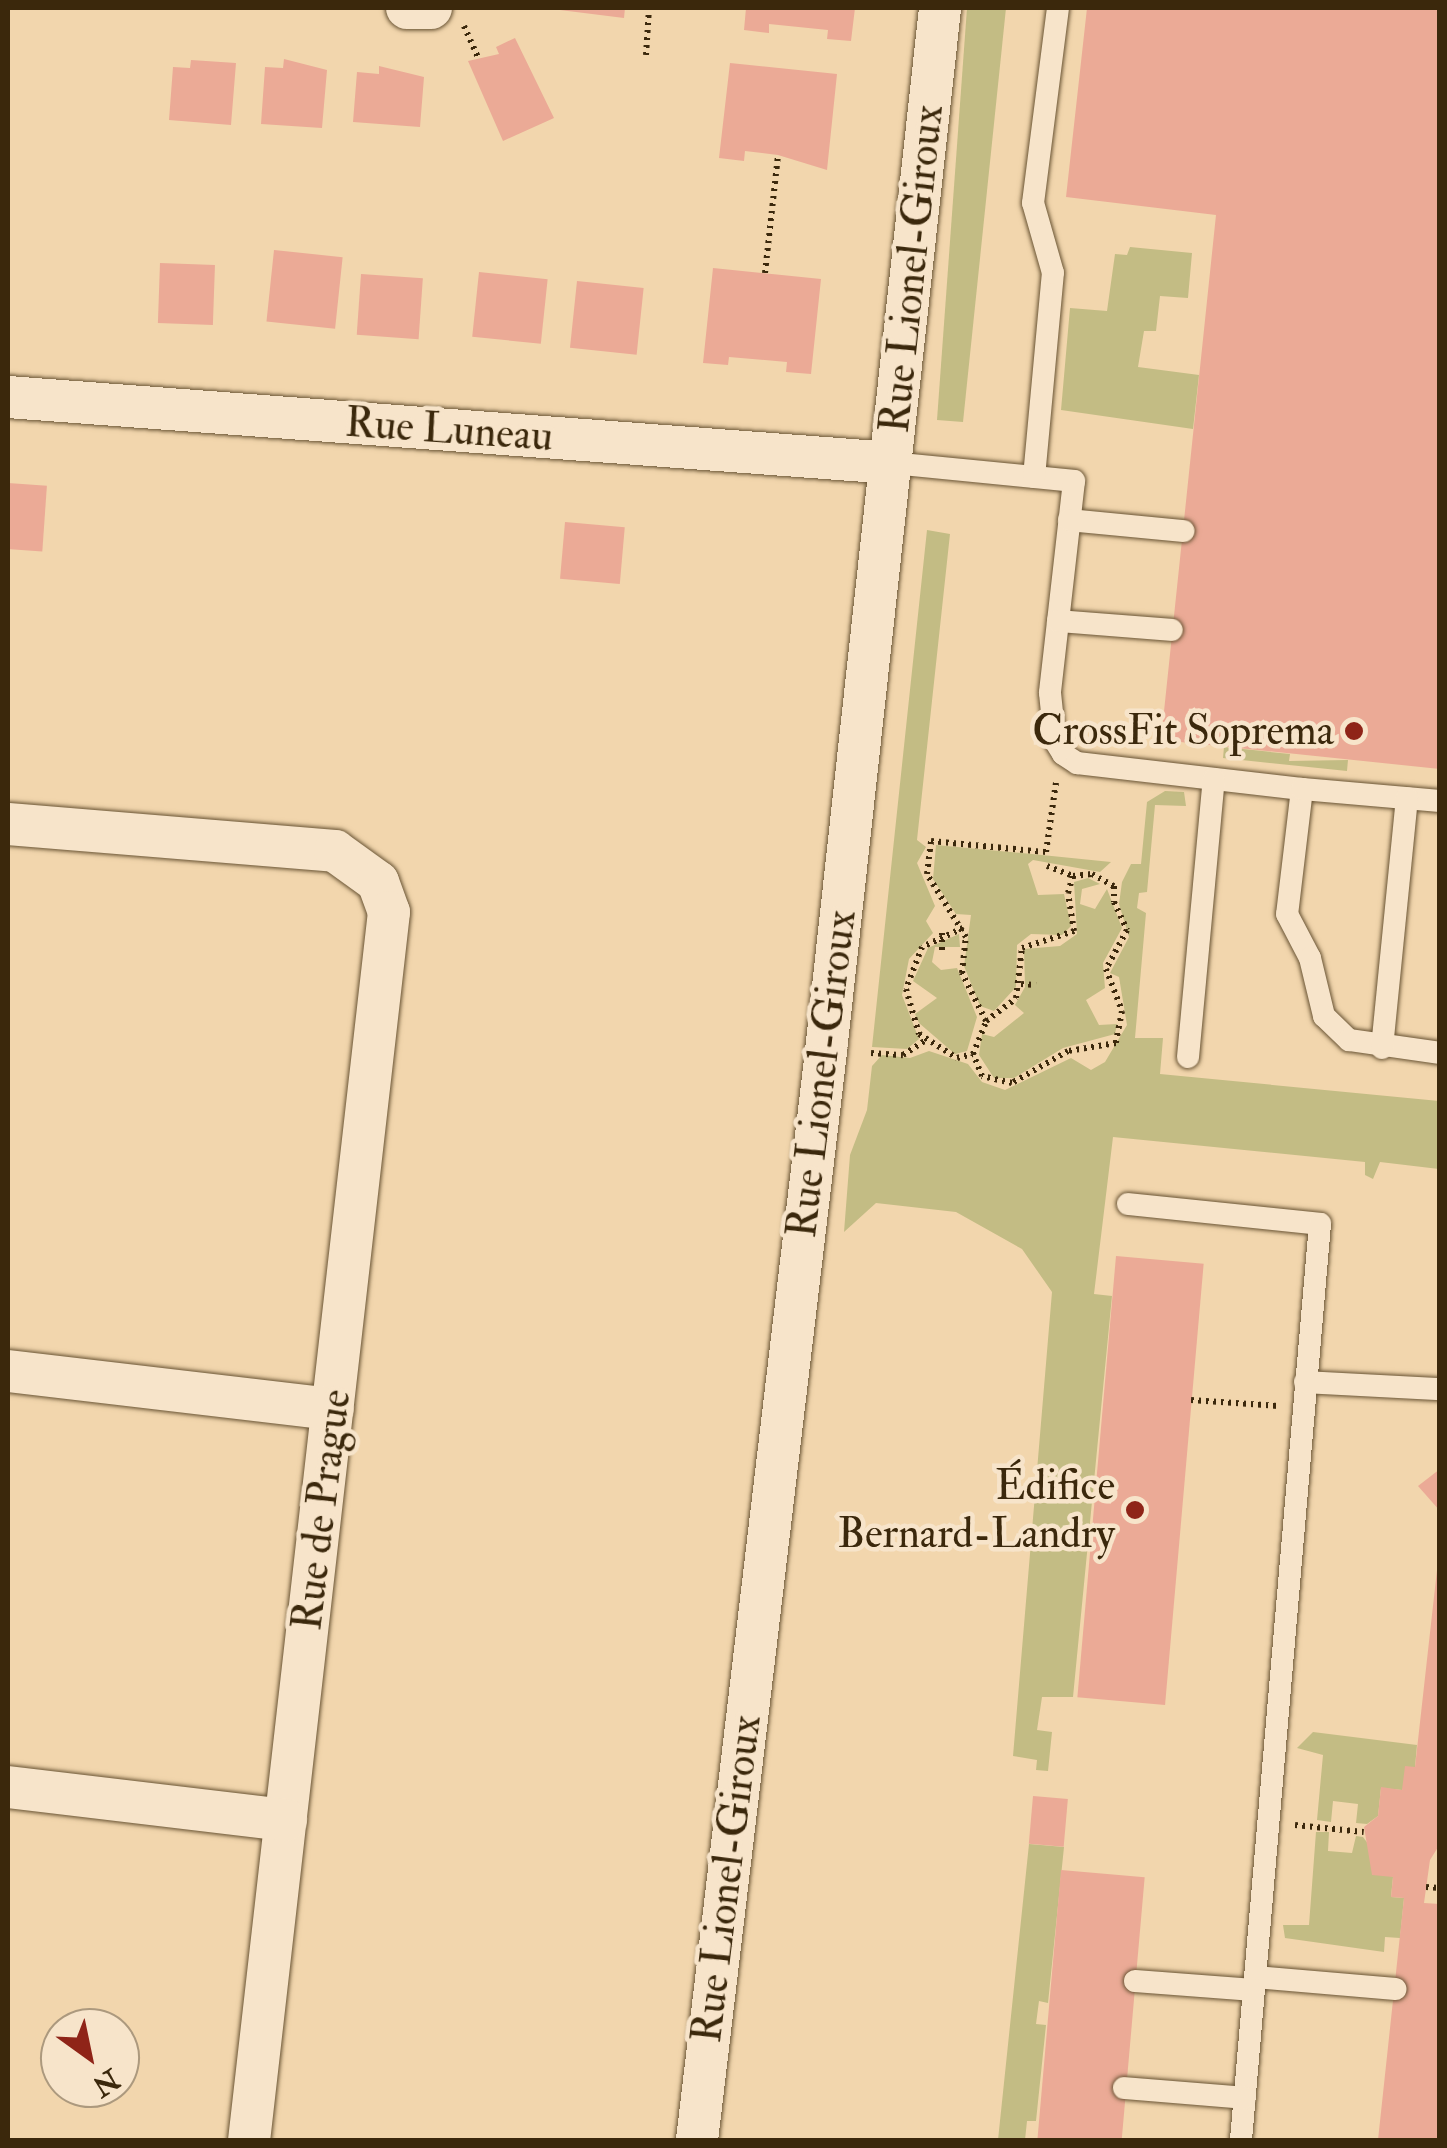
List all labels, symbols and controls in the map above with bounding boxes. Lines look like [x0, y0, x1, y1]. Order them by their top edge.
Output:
street label: Rue Lionel-Giroux [870, 102, 954, 436]
street label: Rue Luneau [343, 398, 555, 462]
place label: CrossFit Soprema [1032, 706, 1334, 756]
marker: CrossFit Soprema [1343, 720, 1365, 742]
street label: Rue Lionel-Giroux [777, 907, 867, 1241]
street label: Rue de Prague [282, 1387, 362, 1633]
place label: Édifice Bernard-Landry [837, 1461, 1115, 1560]
marker: Édifice Bernard-Landry [1124, 1499, 1146, 1521]
street label: Rue Lionel-Giroux [682, 1712, 772, 2046]
north arrow [40, 2008, 140, 2108]
text: N [85, 2060, 126, 2103]

